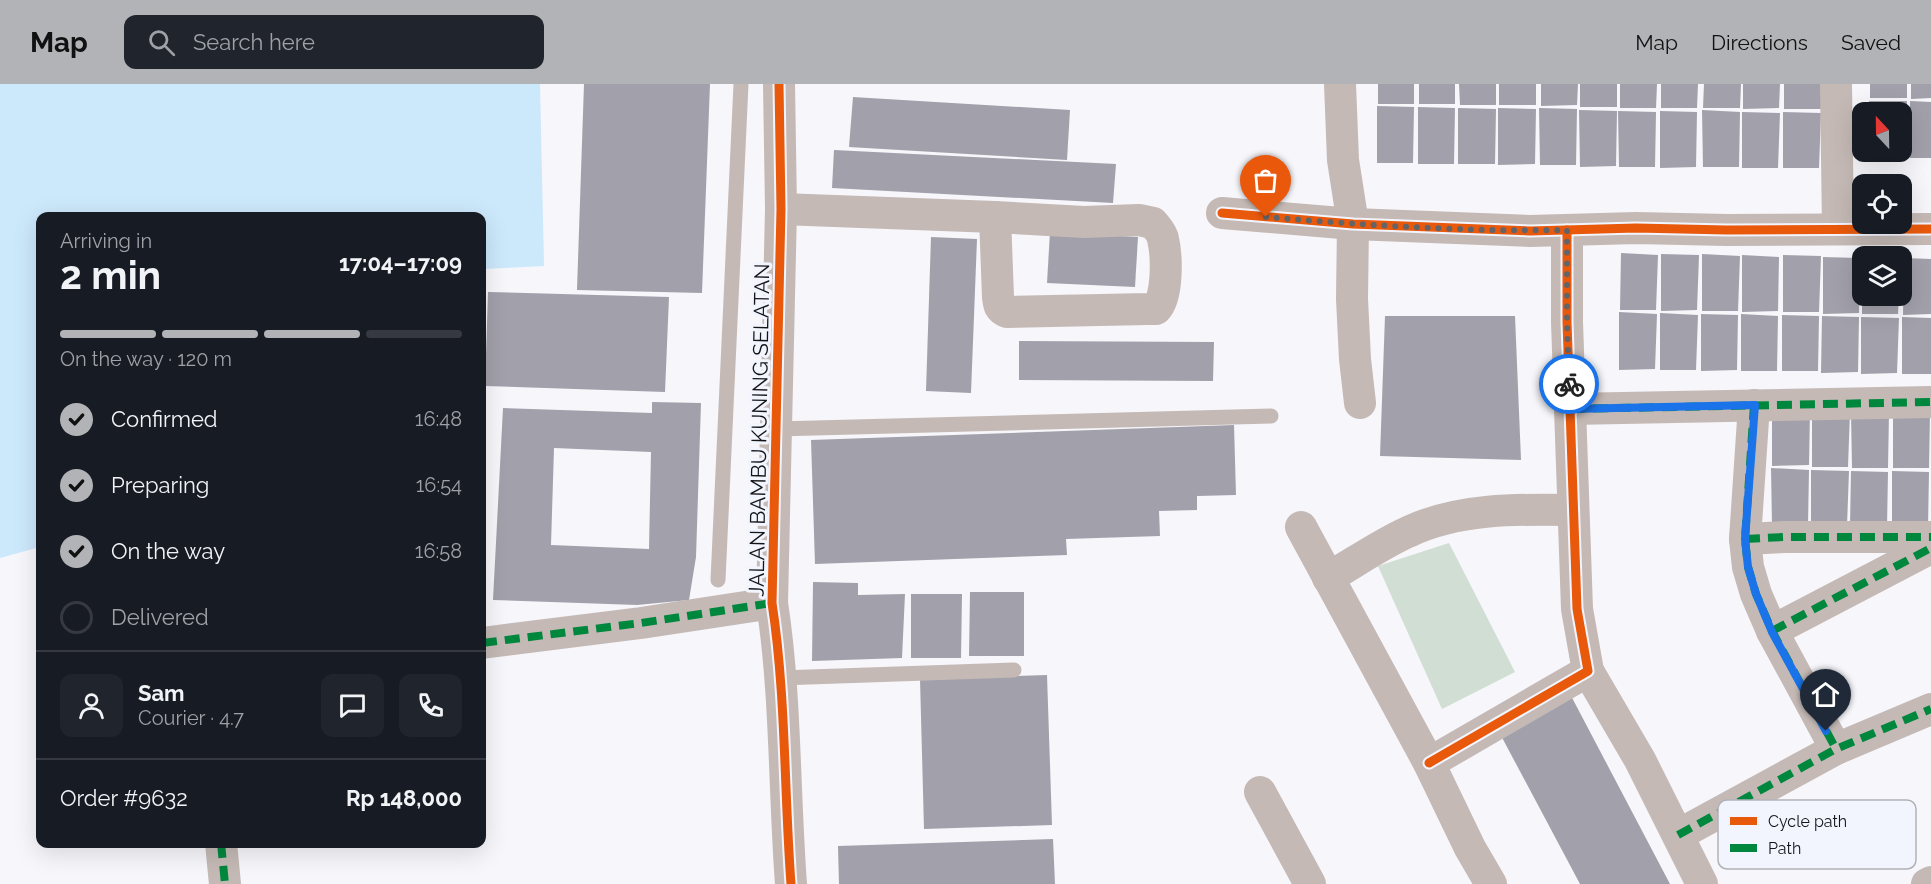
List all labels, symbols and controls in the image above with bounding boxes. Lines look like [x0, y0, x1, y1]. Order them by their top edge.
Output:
search box [124, 15, 544, 69]
text: Map [30, 26, 88, 59]
icon: search [145, 26, 178, 59]
text: Search here [193, 29, 315, 55]
text: Map [1635, 30, 1678, 55]
text: Directions [1711, 30, 1808, 55]
text: Saved [1841, 30, 1901, 55]
north arrow [1852, 102, 1912, 162]
map controls [1852, 102, 1912, 306]
pin [1240, 155, 1291, 217]
icon: bag [1249, 164, 1282, 197]
button: locate [1852, 174, 1912, 234]
text: Arriving in [60, 229, 152, 253]
button: layers [1852, 246, 1912, 306]
text: 17:04–17:09 [339, 250, 462, 276]
text: 2 min [60, 252, 161, 298]
street label: JALAN BAMBU KUNING SELATAN [744, 263, 774, 597]
text: On the way · 120 m [60, 347, 232, 371]
courier [1539, 354, 1599, 414]
icon: bike [1553, 368, 1586, 401]
icon: check [60, 403, 93, 436]
text: Confirmed [111, 406, 218, 432]
text: 16:48 [415, 407, 462, 431]
icon: check [60, 469, 93, 502]
text: Preparing [111, 472, 209, 498]
text: 16:54 [416, 473, 462, 497]
icon: check [60, 535, 93, 568]
text: On the way [111, 538, 225, 564]
text: 16:58 [415, 539, 462, 563]
text: Delivered [111, 604, 209, 630]
pin [1800, 669, 1851, 731]
button: person [60, 674, 123, 737]
button: chat [321, 674, 384, 737]
button: phone [399, 674, 462, 737]
icon: home [1809, 678, 1842, 711]
text: Sam [138, 680, 185, 706]
text: Courier · 4.7 [138, 706, 244, 730]
text: Order #9632 [60, 785, 188, 811]
text: Rp 148,000 [346, 785, 462, 811]
legend [1718, 800, 1916, 869]
text: Cycle path [1768, 812, 1847, 831]
text: Path [1768, 839, 1801, 858]

